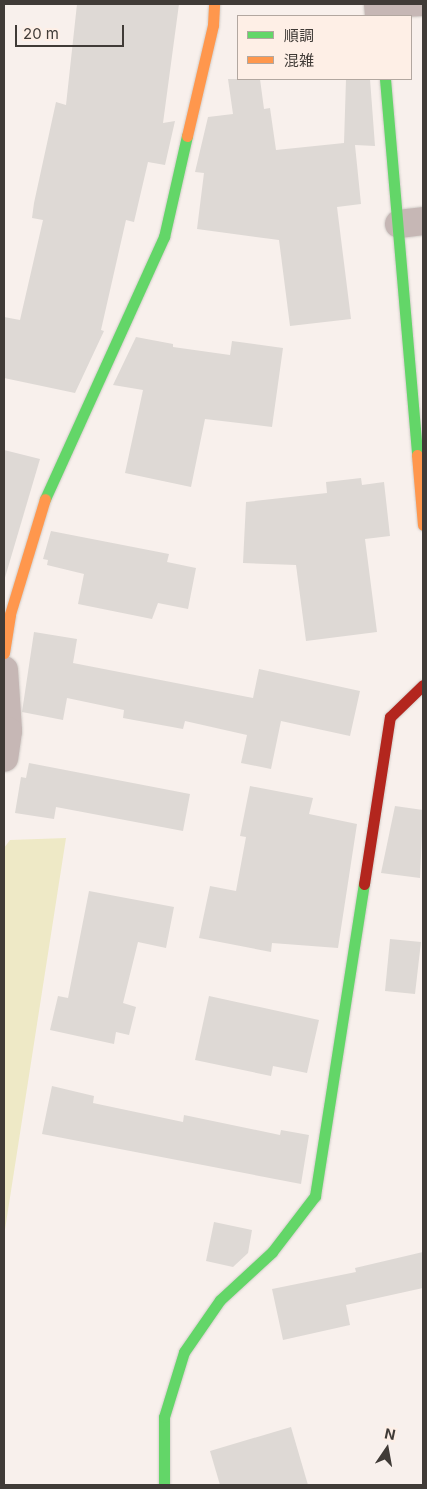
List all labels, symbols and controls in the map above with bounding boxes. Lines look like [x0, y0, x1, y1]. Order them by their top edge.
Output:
scale bar [18, 15, 126, 47]
legend [237, 15, 412, 80]
text: 20 m [23, 24, 59, 43]
text: 順調 [284, 26, 314, 45]
text: 混雑 [284, 51, 314, 70]
north arrow [362, 1424, 412, 1474]
text: N [383, 1424, 397, 1443]

